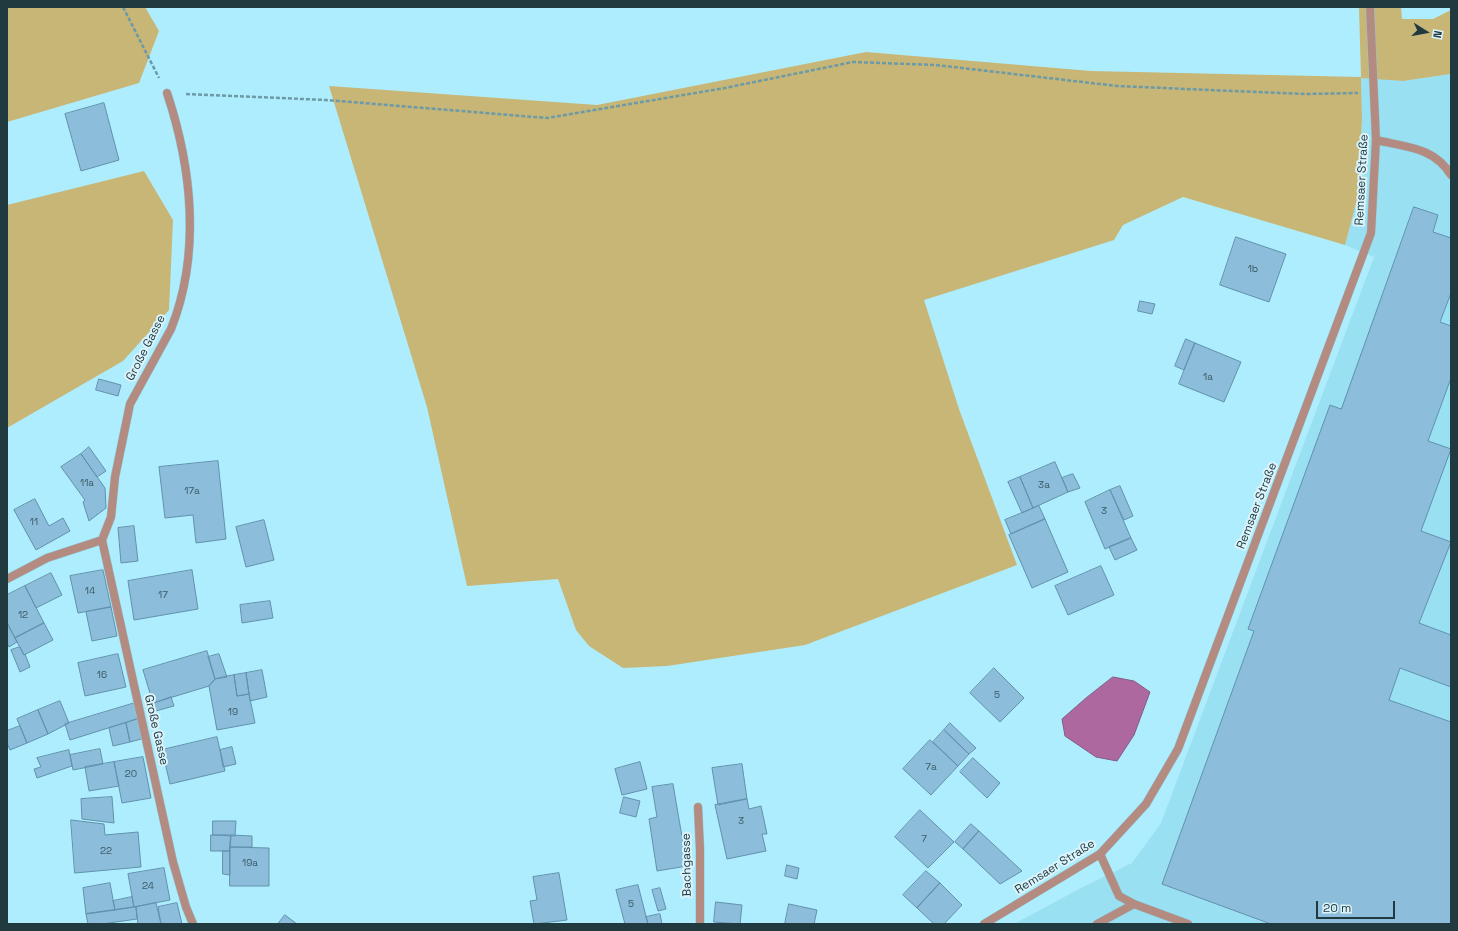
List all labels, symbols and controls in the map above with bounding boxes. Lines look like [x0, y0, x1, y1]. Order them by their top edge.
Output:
north arrow [1406, 12, 1446, 52]
text: N [1430, 29, 1445, 39]
street label: Remsaer Straße [1352, 134, 1372, 226]
house number: 1b [1248, 263, 1258, 275]
street label: Große Gasse [123, 313, 169, 383]
house number: 1a [1203, 371, 1213, 383]
street label: Remsaer Straße [1234, 461, 1280, 551]
house number: 11a [80, 477, 94, 489]
house number: 3a [1038, 479, 1050, 491]
house number: 17a [184, 485, 200, 497]
house number: 3 [1101, 505, 1107, 517]
house number: 11 [30, 516, 38, 528]
house number: 14 [85, 585, 95, 597]
house number: 17 [158, 589, 168, 601]
house number: 12 [18, 609, 28, 621]
house number: 16 [97, 669, 107, 681]
house number: 5 [994, 689, 1000, 701]
street label: Große Gasse [141, 693, 171, 767]
house number: 19 [228, 706, 238, 718]
house number: 7a [925, 761, 937, 773]
house number: 20 [125, 768, 137, 780]
house number: 3 [738, 815, 744, 827]
street label: Bachgasse [679, 833, 695, 897]
house number: 7 [921, 833, 927, 845]
street label: Remsaer Straße [1012, 837, 1098, 897]
house number: 22 [100, 845, 112, 857]
house number: 19a [242, 857, 258, 869]
house number: 24 [142, 880, 154, 892]
scale bar [1318, 893, 1397, 919]
house number: 5 [628, 898, 634, 910]
text: 20 m [1323, 900, 1351, 916]

